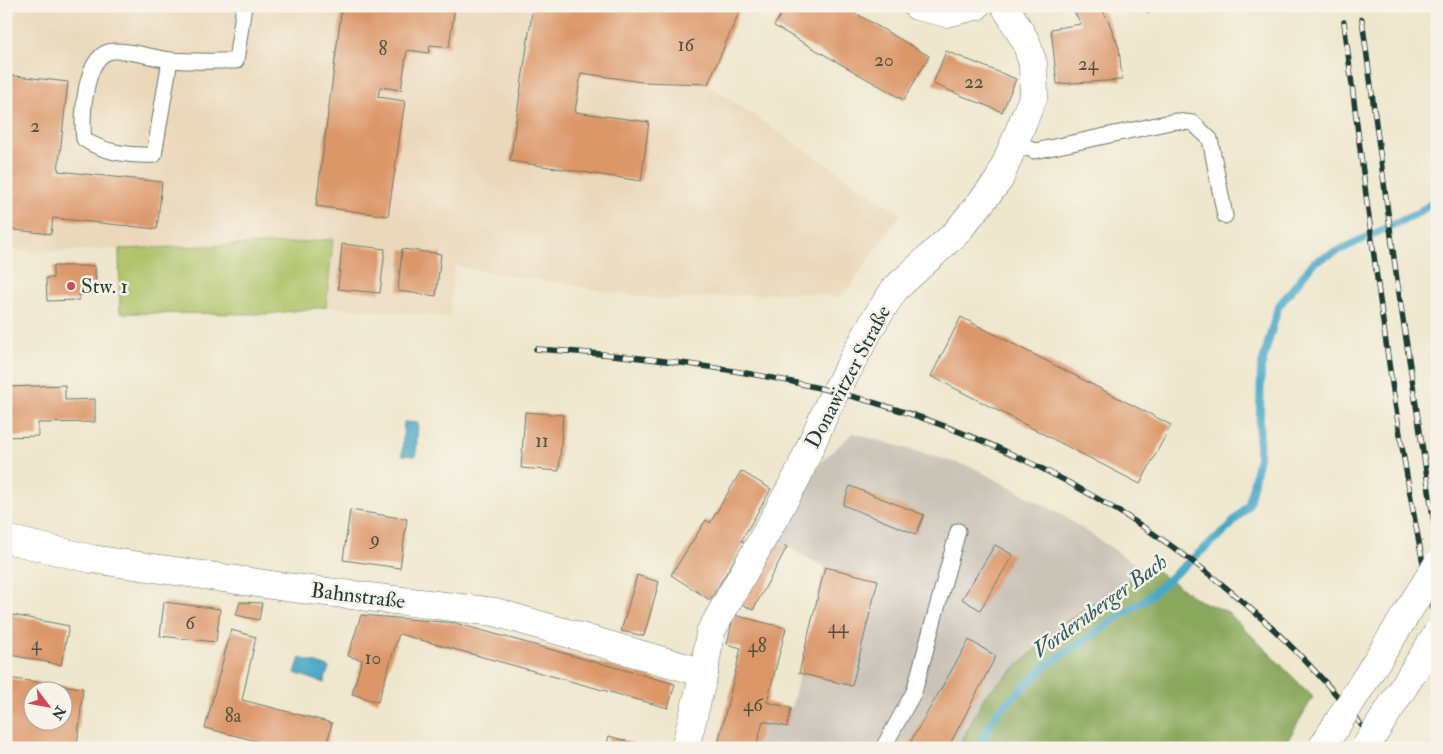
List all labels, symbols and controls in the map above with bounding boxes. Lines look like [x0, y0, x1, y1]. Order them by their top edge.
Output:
house number: 16 [678, 33, 696, 57]
house number: 8 [379, 37, 388, 61]
house number: 20 [874, 48, 894, 72]
house number: 24 [1078, 52, 1099, 76]
house number: 22 [964, 70, 984, 94]
house number: 2 [30, 114, 40, 138]
place label: Stw. 1 [81, 273, 128, 300]
marker: Stw. 1 [65, 280, 77, 292]
street label: Donawitzer Straße [799, 301, 897, 453]
house number: 11 [535, 429, 549, 453]
house number: 9 [368, 527, 380, 551]
water label: Vordernberger Bach [1027, 548, 1173, 664]
street label: Bahnstraße [309, 577, 407, 615]
house number: 6 [185, 611, 196, 635]
house number: 44 [828, 615, 849, 639]
house number: 4 [31, 632, 42, 656]
house number: 48 [747, 634, 767, 658]
house number: 10 [365, 646, 381, 670]
north arrow [22, 682, 72, 732]
house number: 46 [743, 693, 764, 717]
text: N [48, 702, 70, 723]
house number: 8a [225, 704, 242, 728]

